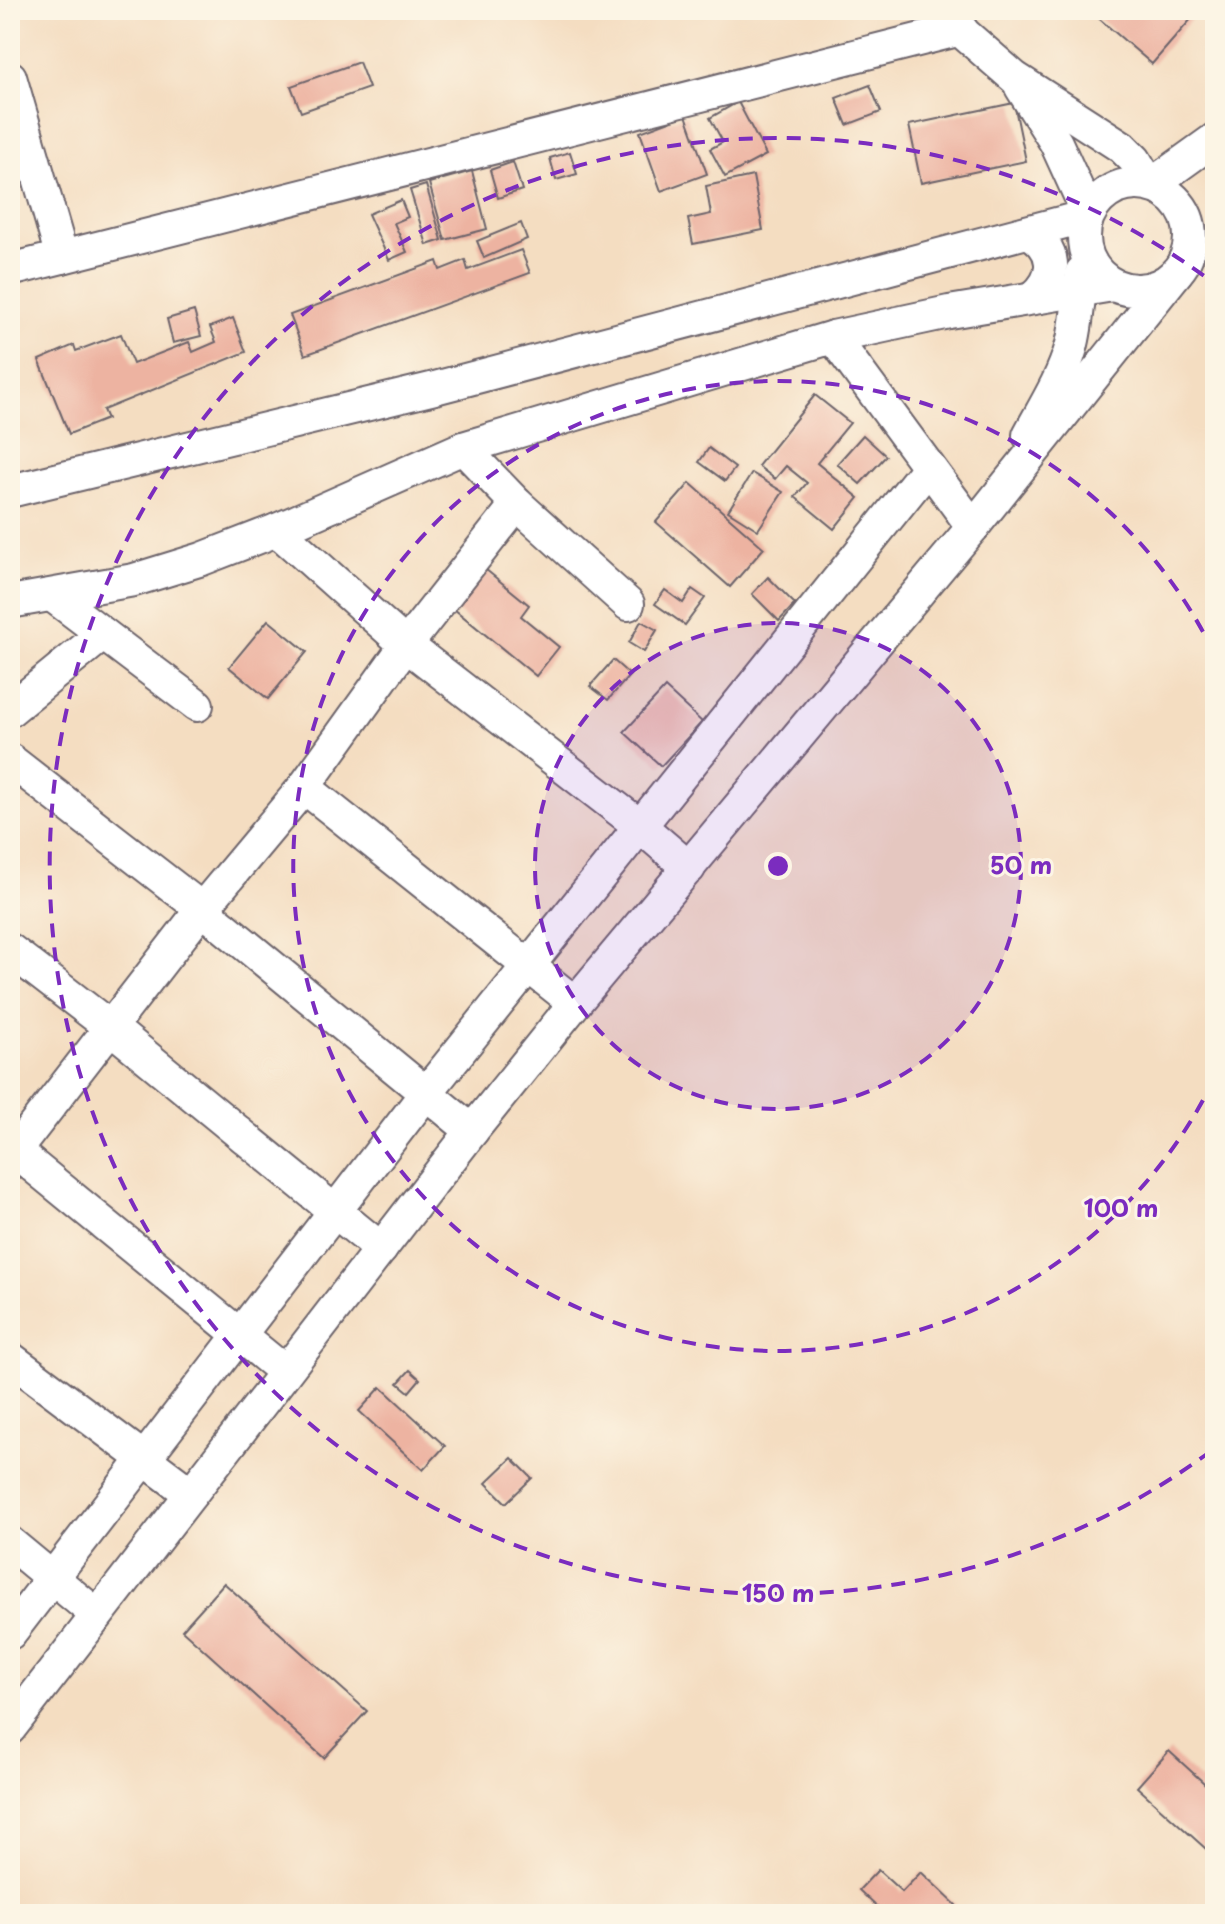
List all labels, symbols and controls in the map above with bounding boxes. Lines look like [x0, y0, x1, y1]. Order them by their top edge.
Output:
text: 50 m [990, 846, 1052, 882]
centre of rings [764, 852, 792, 880]
text: 100 m [1084, 1189, 1158, 1225]
text: 150 m [742, 1574, 814, 1610]

